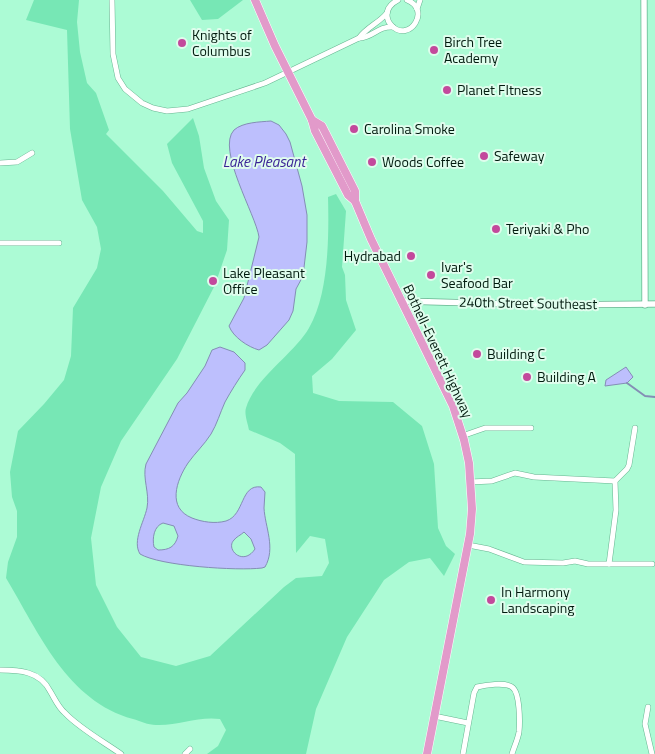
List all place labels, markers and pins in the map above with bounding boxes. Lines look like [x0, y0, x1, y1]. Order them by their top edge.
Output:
place label: Knights of Columbus [192, 24, 252, 61]
place label: Birch Tree Academy [444, 31, 502, 68]
marker: Knights of Columbus [176, 37, 188, 49]
marker: Birch Tree Academy [428, 44, 440, 56]
place label: Planet FItness [457, 79, 541, 100]
marker: Planet FItness [441, 84, 453, 96]
place label: Carolina Smoke [364, 118, 455, 139]
marker: Carolina Smoke [348, 123, 360, 135]
place label: Safeway [494, 145, 545, 166]
marker: Safeway [478, 150, 490, 162]
place label: Woods Coffee [382, 151, 464, 172]
marker: Woods Coffee [366, 156, 378, 168]
place label: Teriyaki & Pho [506, 218, 590, 239]
marker: Teriyaki & Pho [490, 223, 502, 235]
place label: Hydrabad [344, 245, 401, 266]
marker: Hydrabad [405, 250, 417, 262]
place label: Ivar's Seafood Bar [441, 256, 513, 293]
place label: Lake Pleasant Office [223, 262, 305, 299]
marker: Ivar's Seafood Bar [425, 269, 437, 281]
marker: Lake Pleasant Office [207, 275, 219, 287]
place label: Building C [487, 343, 546, 364]
marker: Building C [471, 348, 483, 360]
place label: Building A [537, 366, 597, 387]
marker: Building A [521, 371, 533, 383]
place label: In Harmony Landscaping [501, 581, 574, 618]
marker: In Harmony Landscaping [485, 594, 497, 606]

